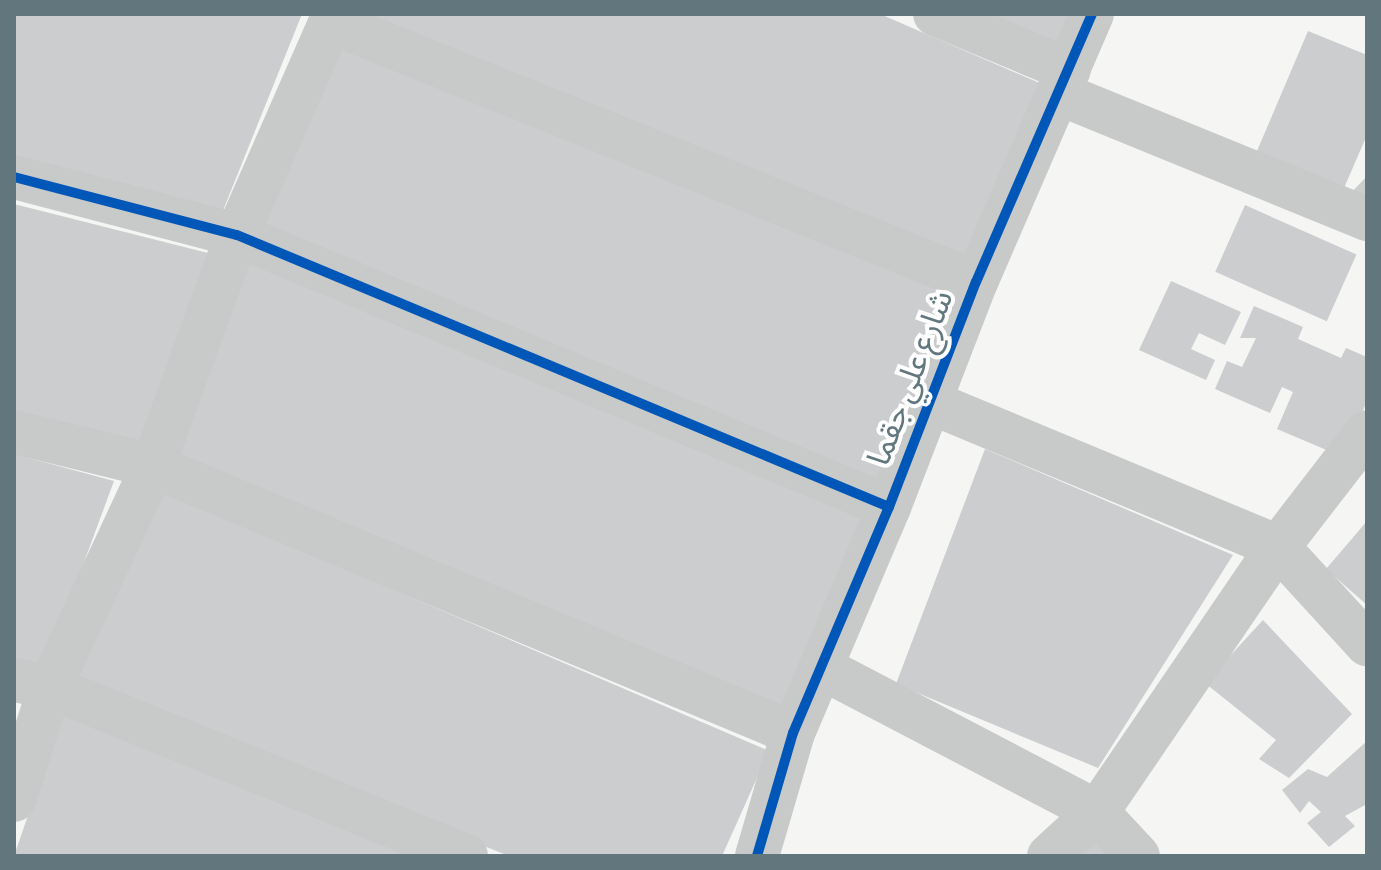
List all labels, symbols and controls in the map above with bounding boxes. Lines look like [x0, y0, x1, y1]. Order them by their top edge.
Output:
street label: شارع علي جقما [860, 285, 962, 471]

